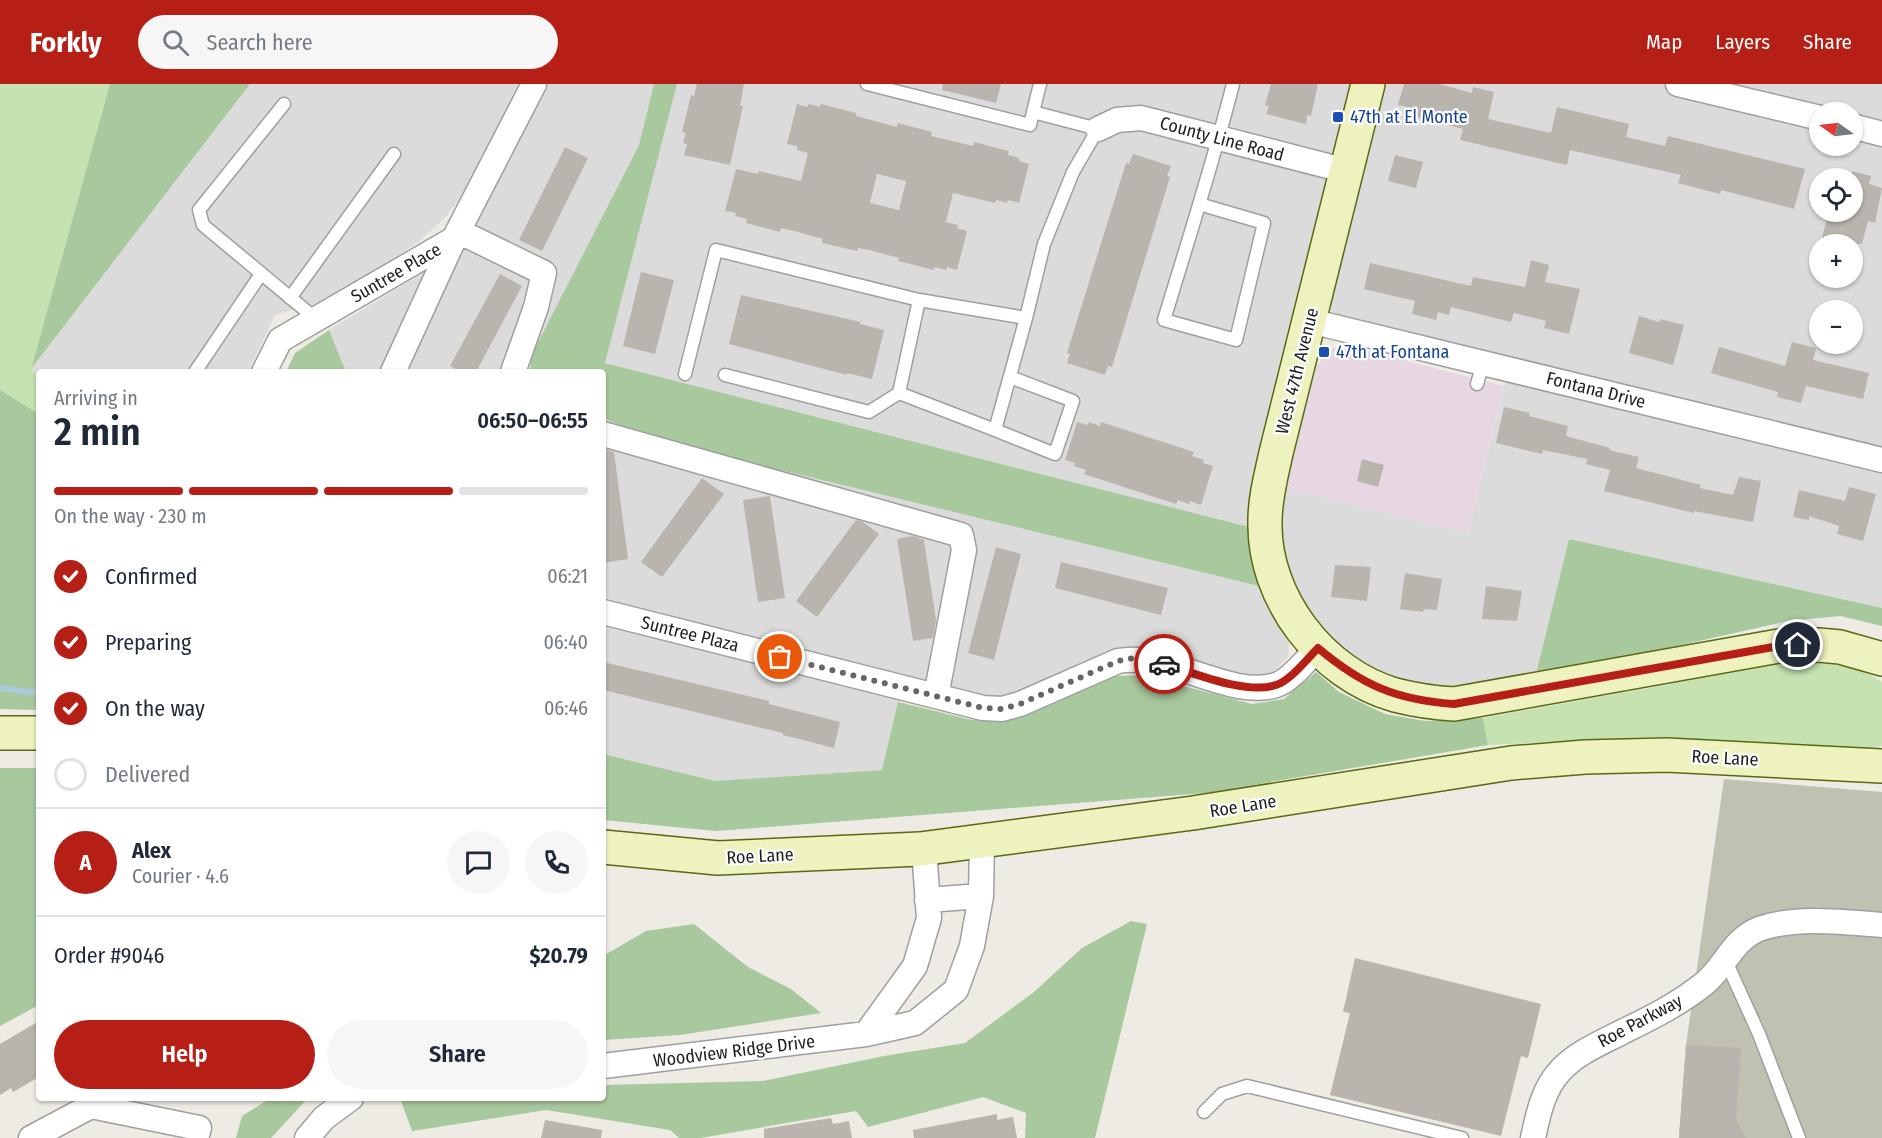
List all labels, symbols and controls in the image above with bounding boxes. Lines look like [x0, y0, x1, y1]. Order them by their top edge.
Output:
search box [138, 15, 558, 69]
text: Forkly [30, 26, 102, 59]
icon: search [159, 26, 192, 59]
text: Search here [207, 29, 313, 56]
text: Map [1646, 29, 1682, 55]
text: Layers [1715, 29, 1770, 55]
text: Share [1803, 29, 1852, 55]
north arrow [1809, 102, 1863, 156]
map controls [1809, 102, 1863, 354]
place label: 47th at El Monte [1350, 106, 1468, 128]
marker: 47th at El Monte [1331, 110, 1345, 124]
street label: County Line Road [1157, 112, 1287, 166]
button: locate [1809, 168, 1863, 222]
button: + [1809, 234, 1863, 288]
street label: Suntree Place [347, 238, 445, 308]
button: − [1809, 300, 1863, 354]
street label: West 47th Avenue [1271, 305, 1323, 436]
place label: 47th at Fontana [1336, 341, 1449, 363]
marker: 47th at Fontana [1317, 345, 1331, 359]
street label: Fontana Drive [1544, 367, 1648, 413]
text: Arriving in [54, 386, 138, 410]
text: 06:50–06:55 [477, 407, 588, 434]
text: 2 min [54, 409, 141, 455]
text: On the way · 230 m [54, 504, 207, 528]
icon: check [54, 560, 87, 593]
text: Confirmed [105, 563, 198, 590]
text: 06:21 [547, 564, 588, 588]
street label: Suntree Plaza [639, 611, 741, 657]
pin [1772, 619, 1823, 670]
icon: check [54, 626, 87, 659]
icon: home [1781, 628, 1814, 661]
text: Preparing [105, 629, 191, 656]
text: 06:40 [543, 630, 588, 654]
pin [754, 631, 805, 682]
courier [1134, 634, 1194, 694]
icon: bag [763, 640, 796, 673]
icon: car [1148, 648, 1181, 681]
icon: check [54, 692, 87, 725]
text: On the way [105, 695, 205, 722]
text: 06:46 [544, 696, 588, 720]
street label: Roe Lane [1691, 745, 1759, 771]
text: Delivered [105, 761, 190, 788]
street label: Roe Lane [1208, 790, 1278, 822]
button: chat [447, 831, 510, 894]
button: phone [525, 831, 588, 894]
text: Alex [132, 837, 171, 864]
street label: Roe Lane [726, 843, 794, 869]
text: A [80, 849, 91, 876]
text: Courier · 4.6 [132, 864, 229, 888]
text: Order #9046 [54, 942, 164, 969]
text: $20.79 [529, 942, 588, 969]
street label: Roe Parkway [1594, 990, 1686, 1052]
button: Help [54, 1020, 315, 1089]
button: Share [327, 1020, 588, 1089]
street label: Woodview Ridge Drive [652, 1030, 816, 1072]

